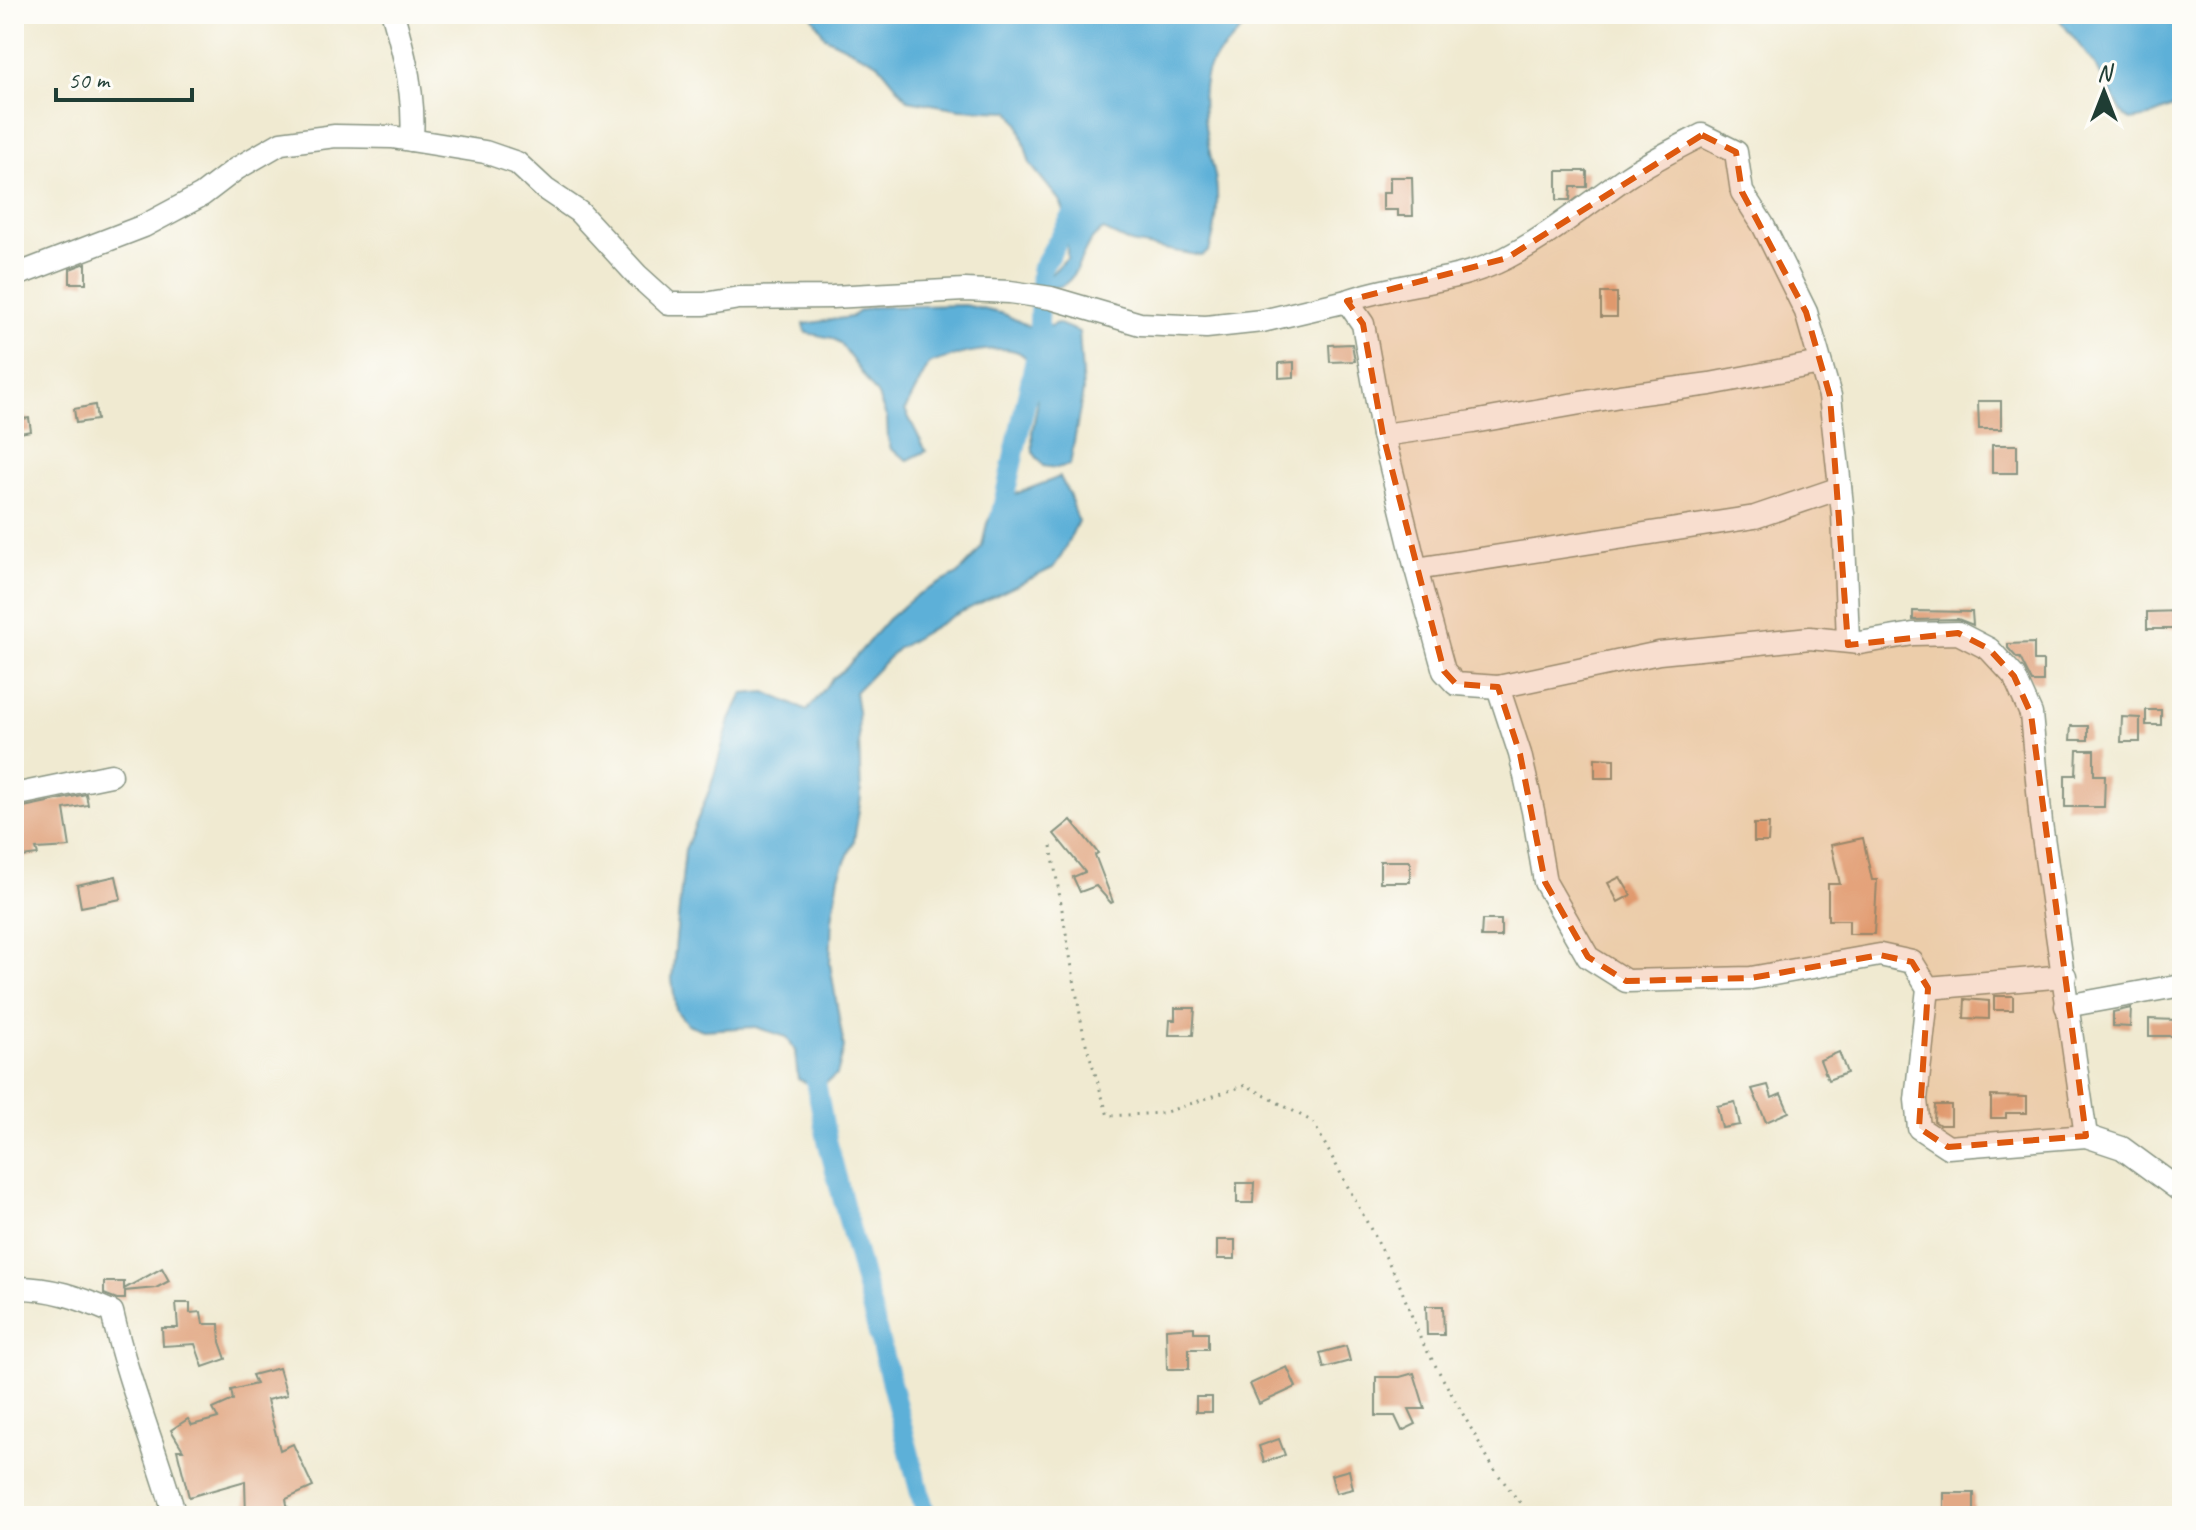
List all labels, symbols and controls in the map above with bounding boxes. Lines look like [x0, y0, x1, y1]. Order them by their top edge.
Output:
scale bar [56, 52, 192, 102]
north arrow [2064, 52, 2144, 132]
text: N [2097, 59, 2114, 87]
text: 50 m [68, 65, 111, 95]

